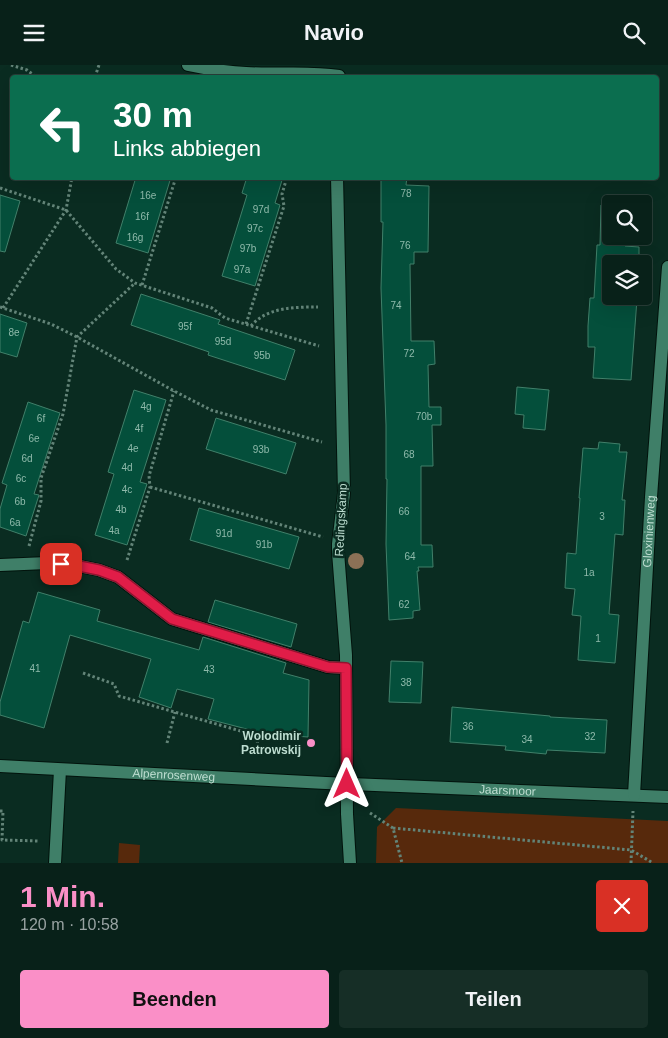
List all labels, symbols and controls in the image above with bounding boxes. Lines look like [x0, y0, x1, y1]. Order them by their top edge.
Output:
icon: menu [20, 19, 48, 47]
icon: search [620, 19, 648, 47]
text: Navio [304, 20, 364, 45]
icon: left [30, 95, 95, 160]
text: 30 m [113, 95, 193, 134]
text: Links abbiegen [113, 136, 261, 161]
house number: 78 [400, 188, 412, 199]
house number: 16e [140, 190, 157, 201]
map controls [602, 195, 652, 305]
button: search [602, 195, 652, 245]
house number: 97d [253, 204, 269, 215]
house number: 16f [135, 211, 149, 222]
house number: 97c [247, 223, 263, 234]
house number: 16g [127, 232, 143, 243]
house number: 76 [399, 240, 411, 251]
house number: 97b [240, 243, 257, 254]
button: layers [602, 255, 652, 305]
house number: 97a [234, 264, 251, 275]
house number: 74 [390, 300, 402, 311]
house number: 95f [178, 321, 192, 332]
house number: 8e [8, 327, 20, 338]
house number: 95d [215, 336, 231, 347]
house number: 72 [403, 348, 415, 359]
house number: 95b [254, 350, 271, 361]
house number: 4g [140, 401, 152, 412]
house number: 70b [416, 411, 433, 422]
house number: 6f [37, 413, 45, 424]
house number: 4f [135, 423, 143, 434]
house number: 6e [28, 433, 40, 444]
house number: 4e [127, 443, 139, 454]
house number: 93b [253, 444, 270, 455]
house number: 68 [403, 449, 415, 460]
house number: 6d [21, 453, 33, 464]
house number: 4d [121, 462, 133, 473]
house number: 6c [16, 473, 26, 484]
street label: Redingskamp [332, 483, 350, 557]
house number: 4c [122, 484, 132, 495]
street label: Gloxinienweg [640, 495, 658, 568]
house number: 6b [14, 496, 26, 507]
house number: 4b [115, 504, 127, 515]
house number: 66 [398, 506, 410, 517]
house number: 3 [599, 511, 605, 522]
house number: 6a [9, 517, 21, 528]
house number: 4a [108, 525, 120, 536]
house number: 91d [216, 528, 232, 539]
house number: 91b [256, 539, 273, 550]
pin [40, 543, 82, 585]
icon: arrive [47, 550, 75, 578]
house number: 64 [404, 551, 416, 562]
house number: 1a [583, 567, 595, 578]
house number: 62 [398, 599, 410, 610]
house number: 1 [595, 633, 601, 644]
house number: 41 [29, 663, 41, 674]
house number: 43 [203, 664, 215, 675]
house number: 38 [400, 677, 412, 688]
house number: 36 [462, 721, 474, 732]
place label: Wolodimir Patrowskij [241, 729, 301, 757]
house number: 32 [584, 731, 596, 742]
house number: 34 [521, 734, 533, 745]
marker: Wolodimir Patrowskij [305, 737, 317, 749]
position arrow [320, 757, 372, 809]
street label: Alpenrosenweg [132, 766, 216, 784]
street label: Jaarsmoor [479, 782, 536, 799]
text: 1 Min. [20, 880, 105, 913]
button: close [596, 880, 648, 932]
text: 120 m · 10:58 [20, 916, 119, 933]
button: Beenden [20, 970, 329, 1028]
button: Teilen [339, 970, 648, 1028]

